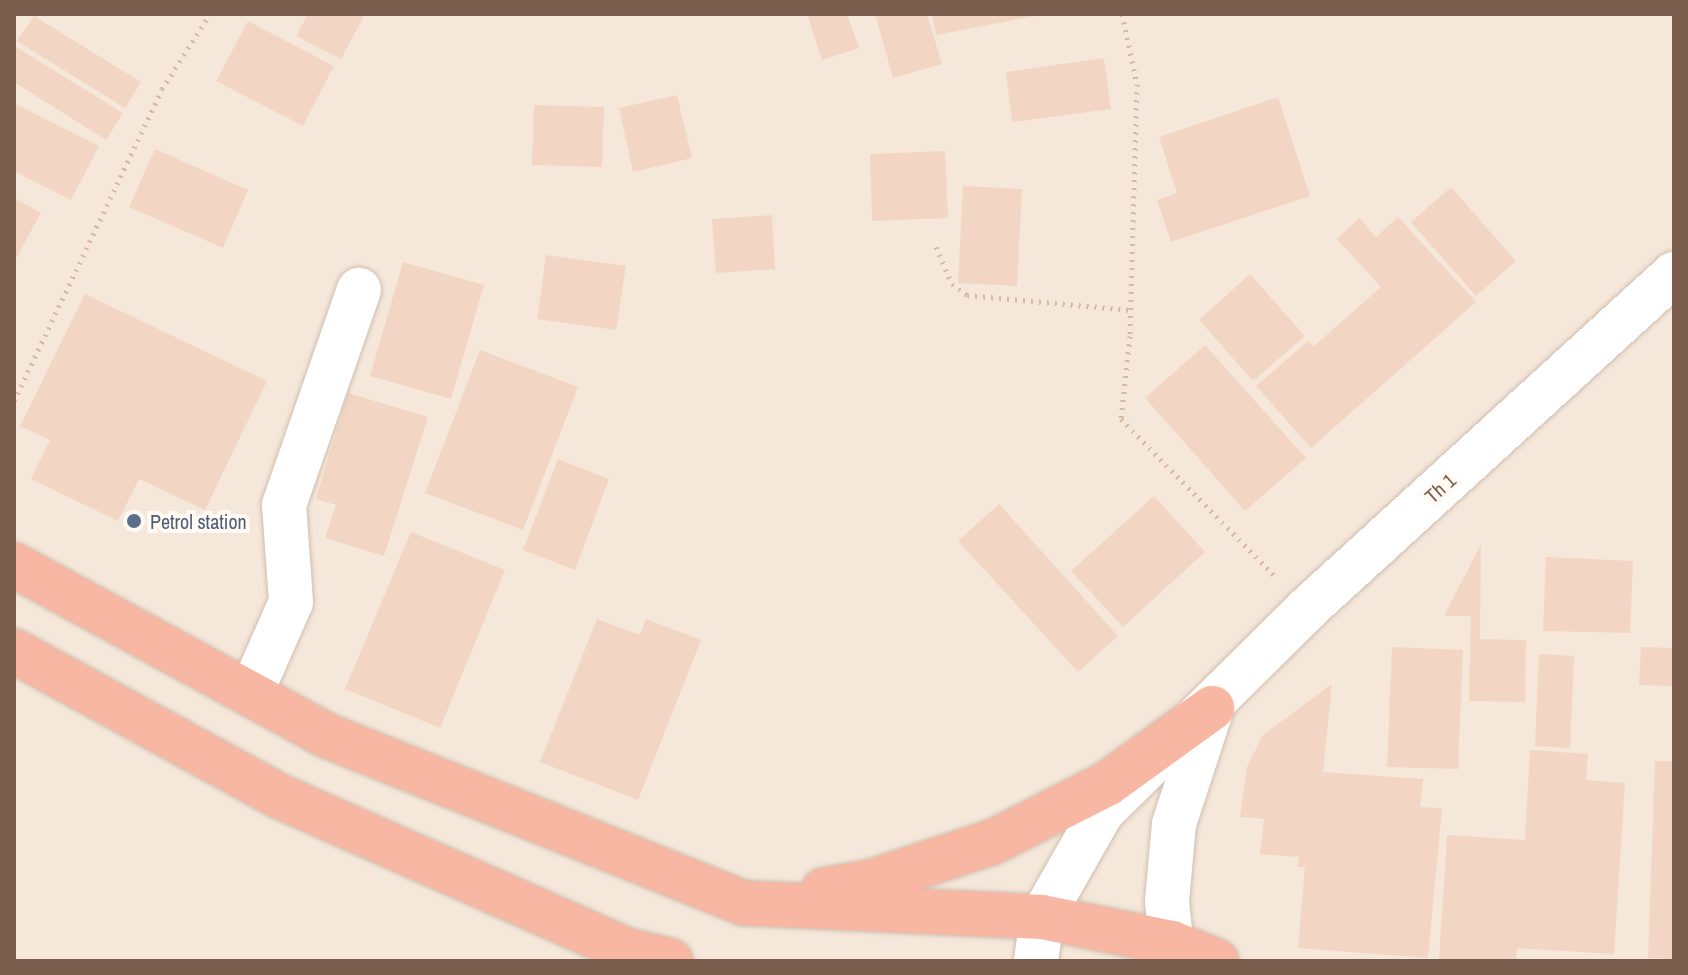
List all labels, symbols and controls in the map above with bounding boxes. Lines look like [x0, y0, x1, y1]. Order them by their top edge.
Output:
street label: Th 1 [1420, 468, 1460, 508]
place label: Petrol station [150, 509, 247, 533]
marker: Petrol station [125, 512, 143, 530]

